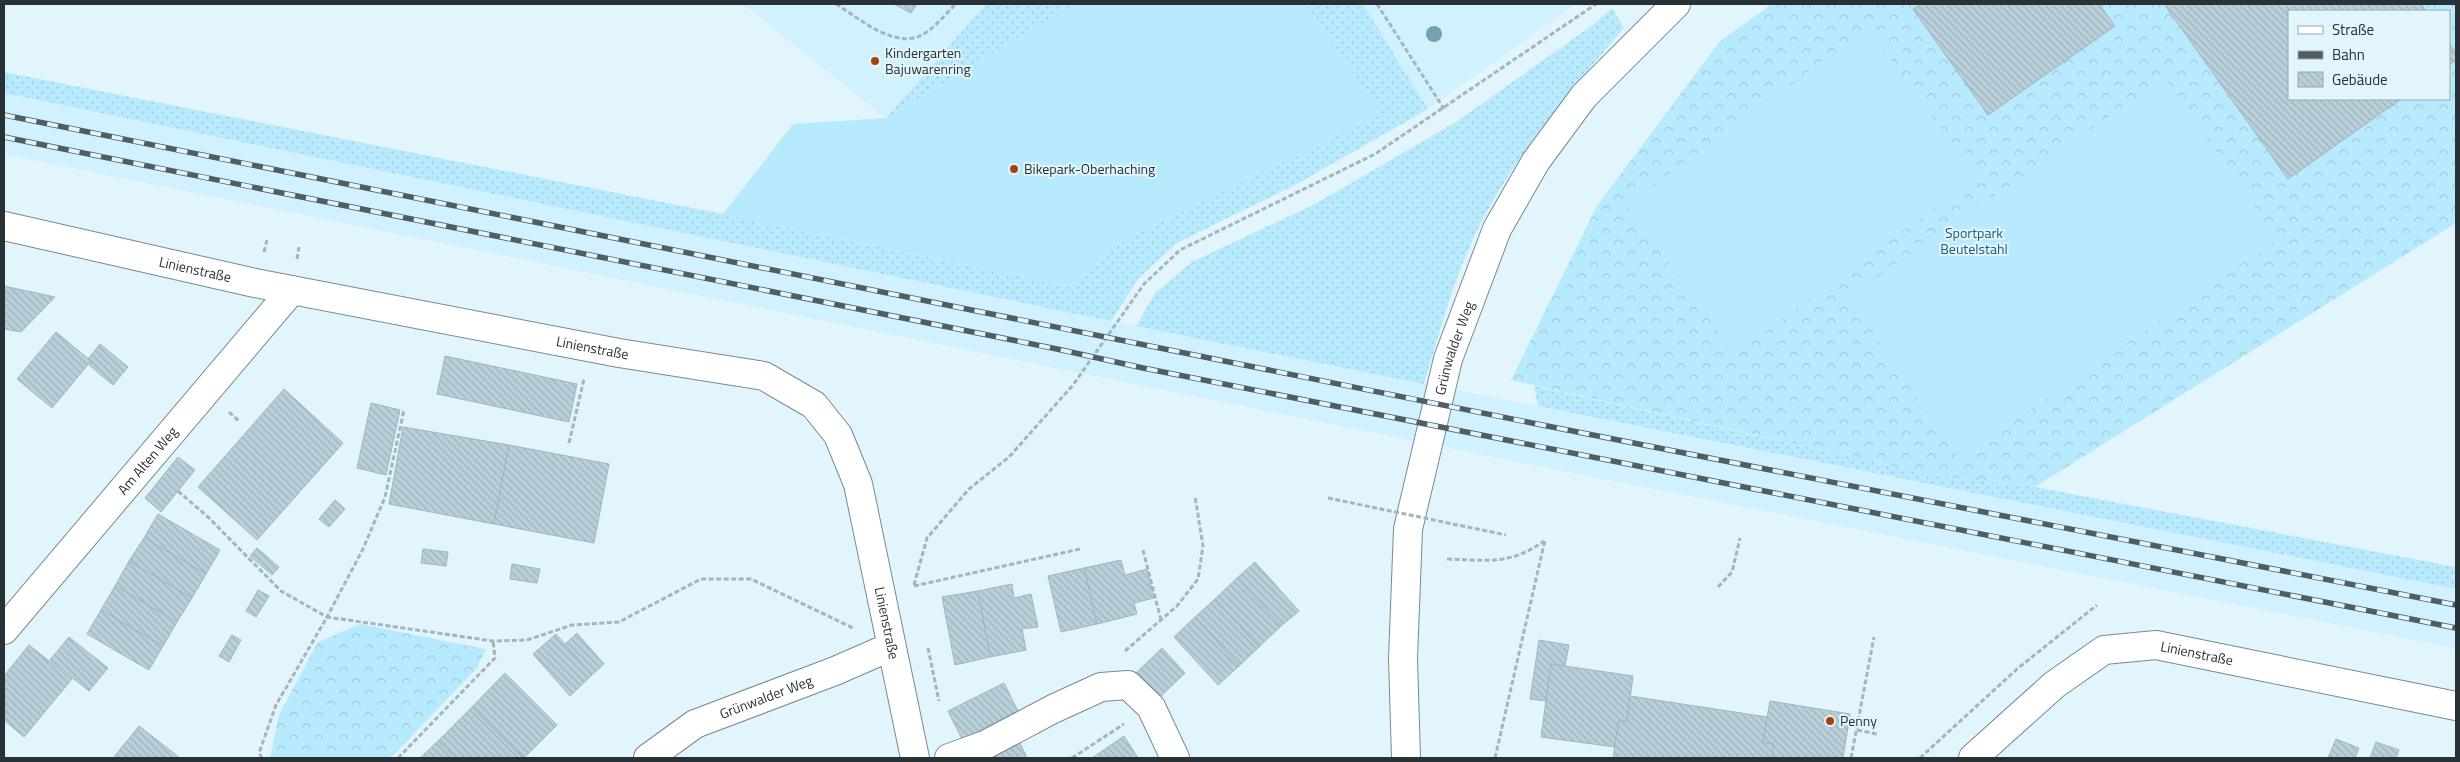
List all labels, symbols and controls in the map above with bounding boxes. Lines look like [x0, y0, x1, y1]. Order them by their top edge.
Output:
legend [2288, 10, 2450, 100]
text: Straße [2332, 18, 2374, 41]
place label: Kindergarten Bajuwarenring [885, 42, 971, 79]
text: Bahn [2332, 43, 2365, 66]
marker: Kindergarten Bajuwarenring [869, 55, 881, 67]
text: Gebäude [2332, 68, 2388, 91]
place label: Bikepark-Oberhaching [1024, 158, 1155, 179]
marker: Bikepark-Oberhaching [1008, 163, 1020, 175]
park label: Sportpark Beutelstahl [1940, 222, 2008, 259]
street label: Linienstraße [157, 251, 233, 287]
street label: Grünwalder Weg [1429, 298, 1479, 397]
street label: Linienstraße [554, 330, 630, 364]
street label: Am Alten Weg [112, 422, 182, 499]
street label: Linienstraße [870, 585, 905, 661]
street label: Linienstraße [2159, 635, 2235, 670]
street label: Grünwalder Weg [716, 669, 815, 724]
place label: Penny [1840, 710, 1877, 731]
marker: Penny [1824, 715, 1836, 727]

